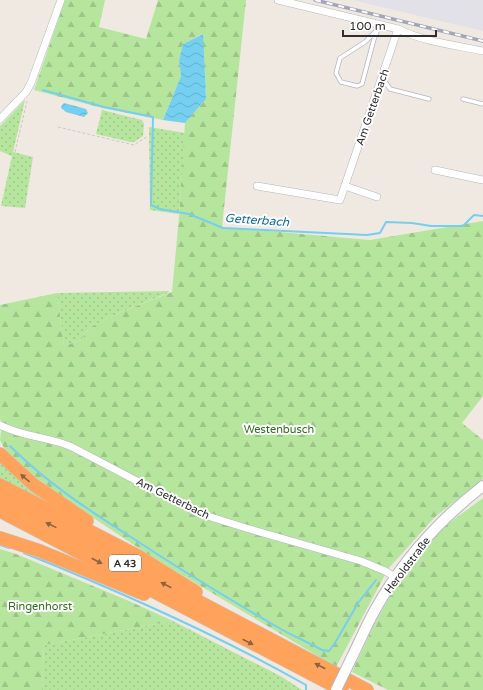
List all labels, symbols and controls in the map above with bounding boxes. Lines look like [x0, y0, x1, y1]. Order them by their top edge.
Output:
scale bar [343, 12, 436, 38]
text: 100 m [349, 19, 386, 33]
street label: Am Getterbach [353, 67, 392, 147]
water label: Getterbach [224, 211, 290, 229]
park label: Westenbusch [244, 423, 314, 436]
one-way arrow [20, 473, 31, 482]
street label: Am Getterbach [134, 475, 212, 522]
one-way arrow [45, 521, 56, 528]
street label: Heroldstraße [382, 534, 433, 596]
road number: A 43 [109, 555, 141, 571]
one-way arrow [91, 557, 103, 564]
one-way arrow [160, 581, 172, 588]
park label: Ringenhorst [8, 600, 72, 613]
one-way arrow [243, 639, 254, 645]
one-way arrow [314, 662, 325, 669]

